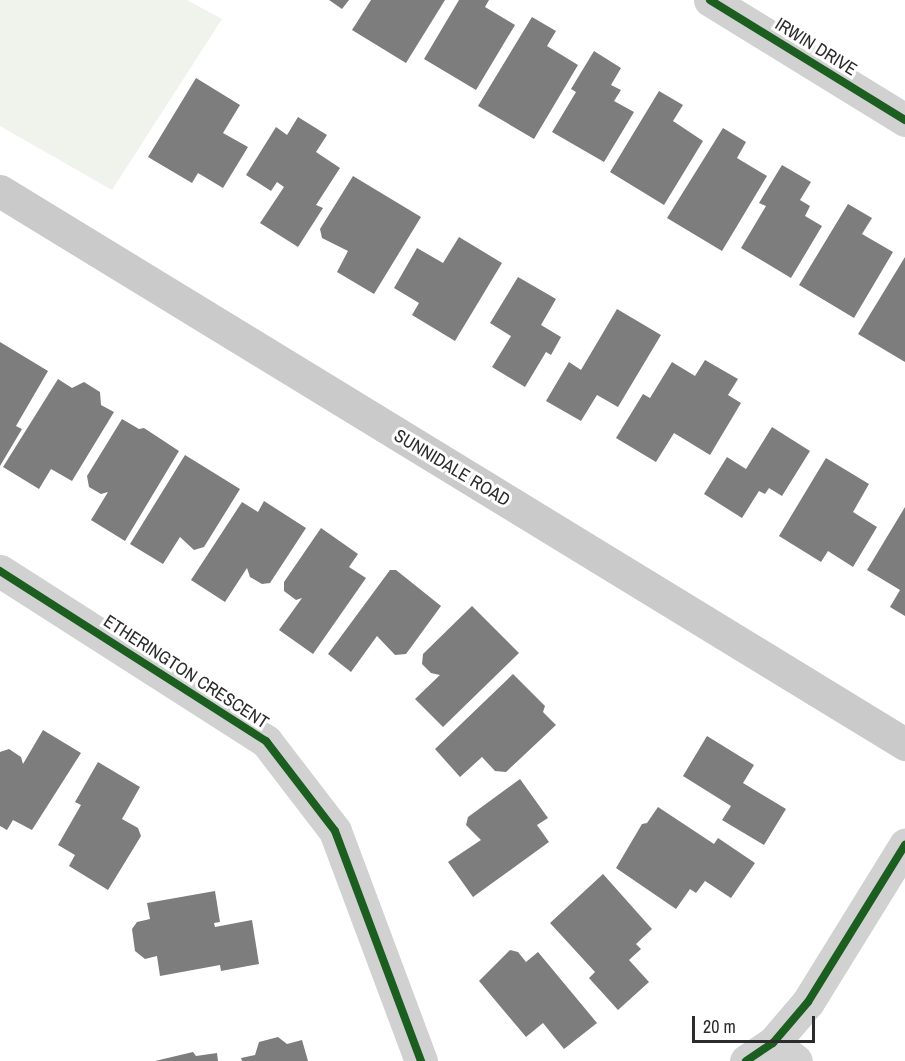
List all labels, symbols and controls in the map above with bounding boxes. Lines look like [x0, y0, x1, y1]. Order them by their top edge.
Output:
street label: IRWIN DRIVE [771, 13, 861, 81]
street label: SUNNIDALE ROAD [390, 425, 514, 511]
street label: ETHERINGTON CRESCENT [99, 611, 273, 733]
scale bar [695, 1004, 818, 1042]
text: 20 m [703, 1014, 736, 1039]

